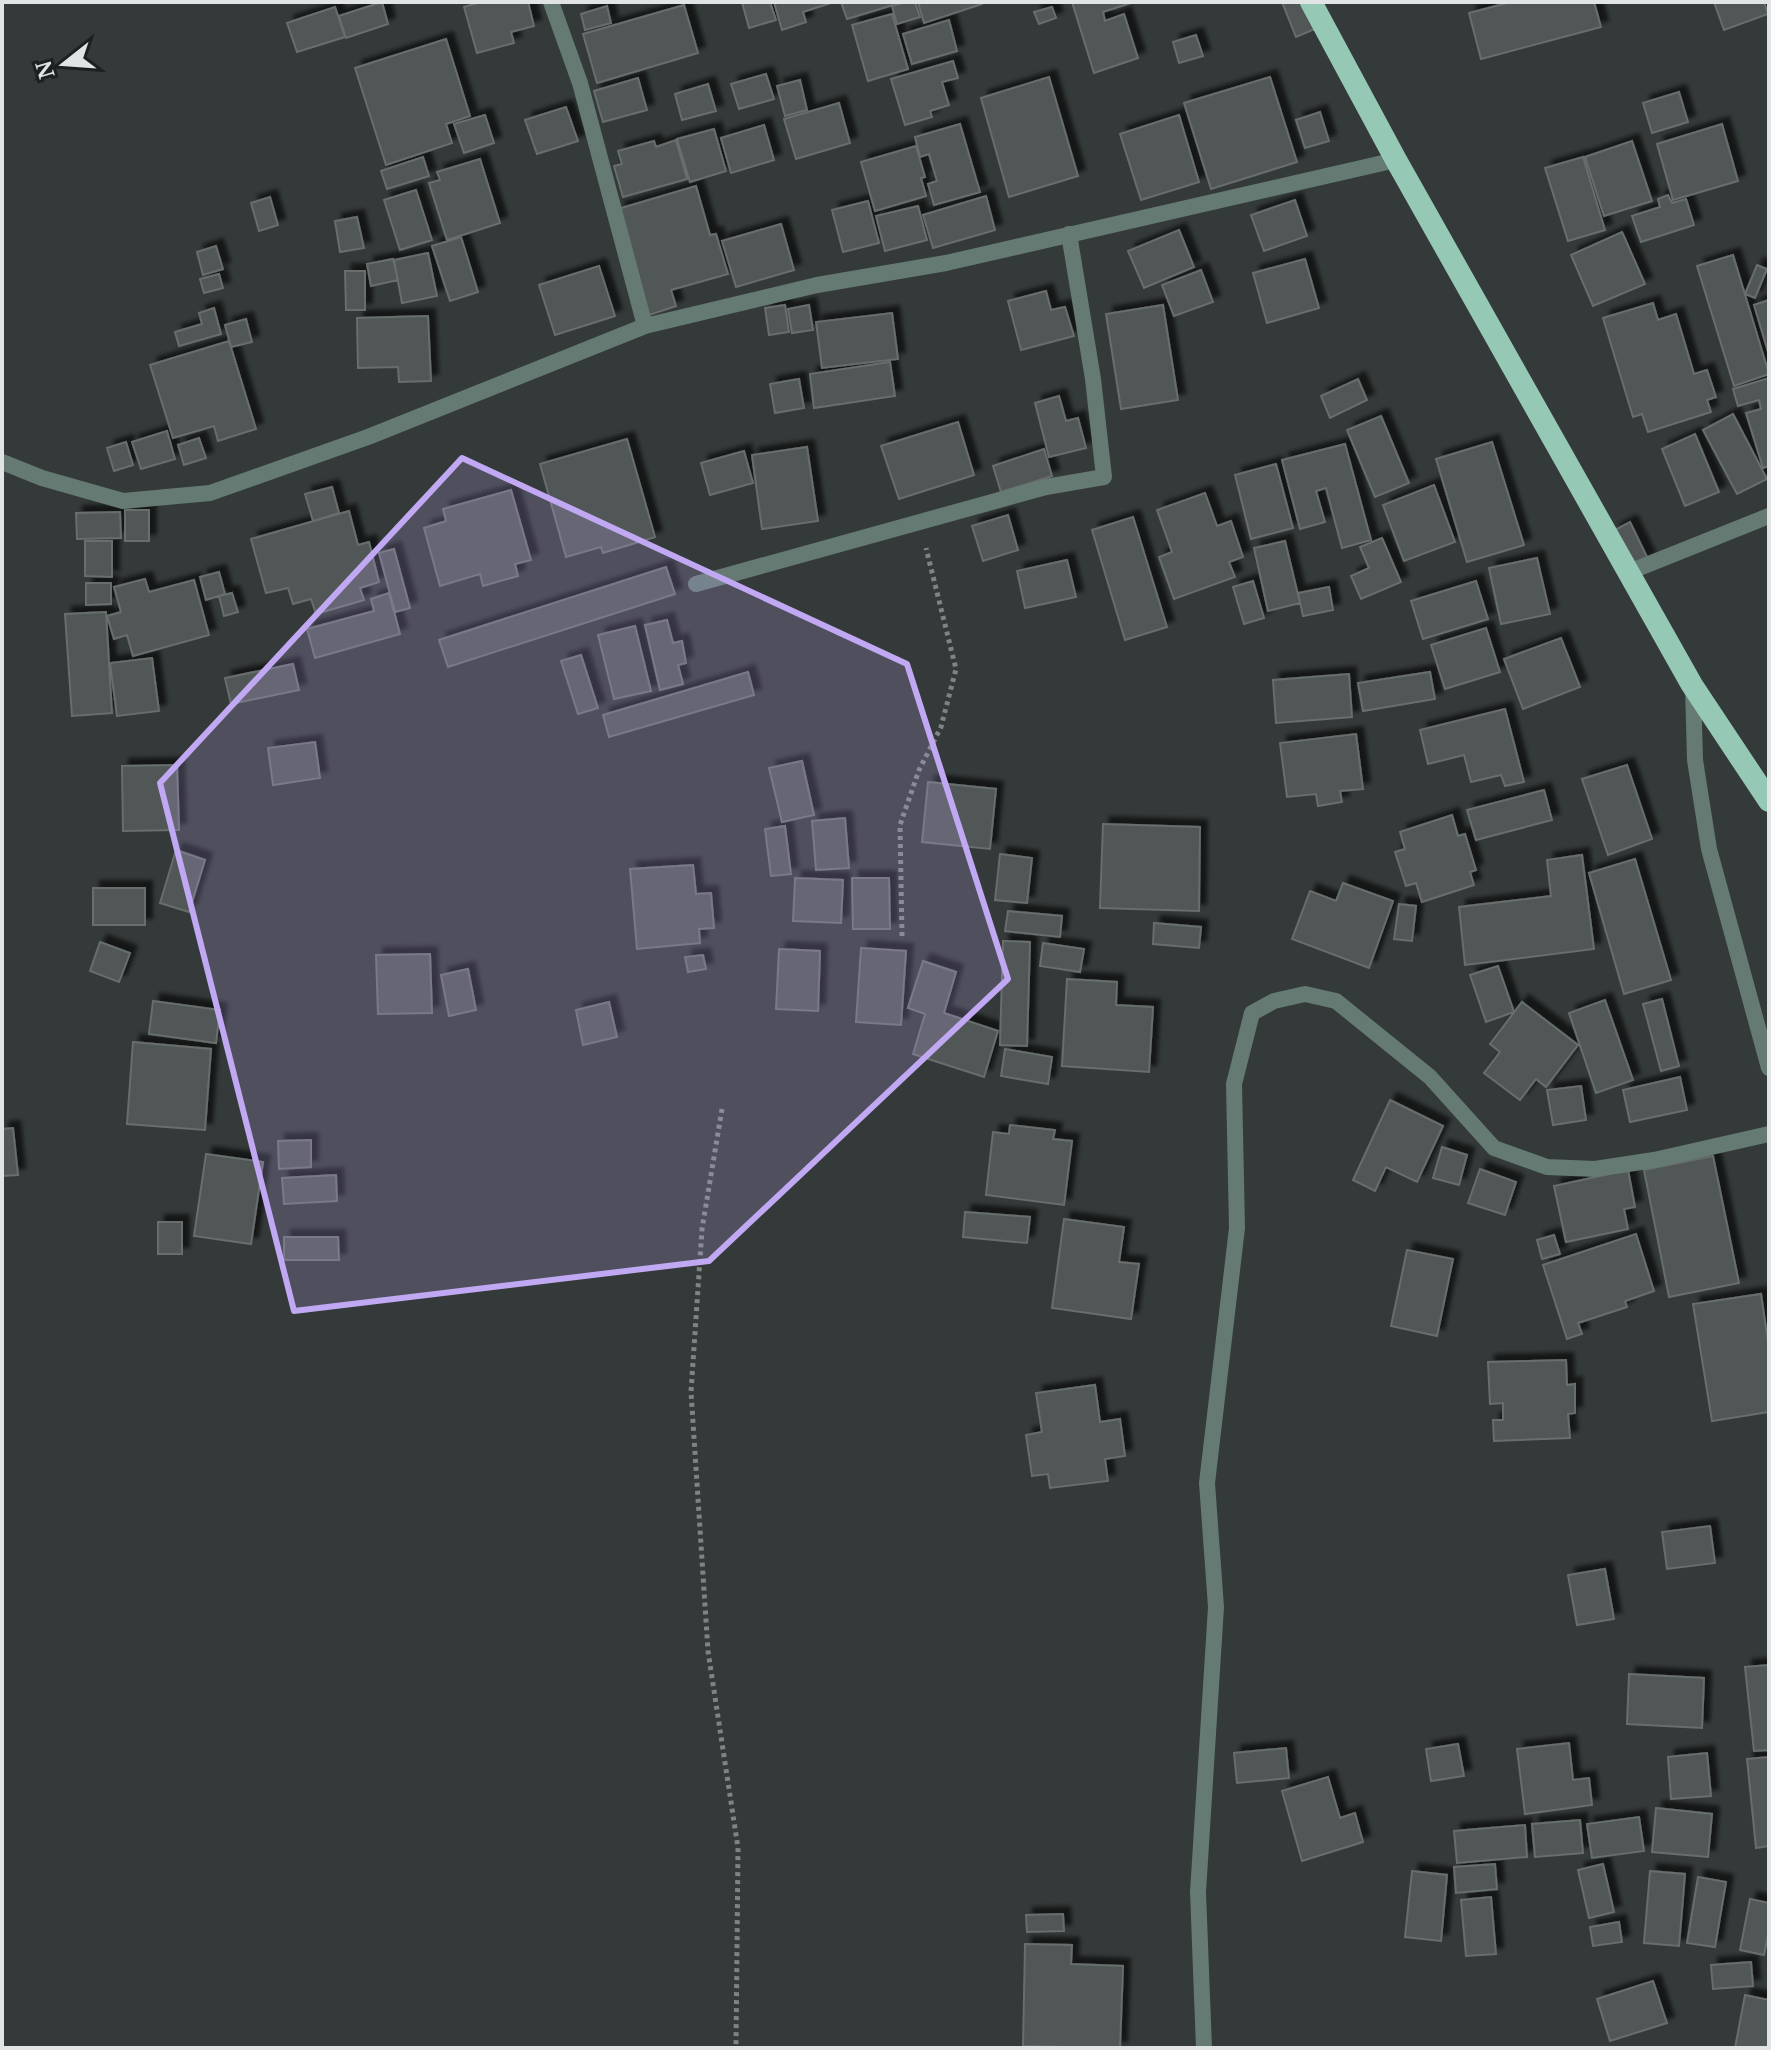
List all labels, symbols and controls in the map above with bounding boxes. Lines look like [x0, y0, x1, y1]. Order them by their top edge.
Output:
north arrow [24, 24, 104, 104]
text: N [27, 57, 61, 83]

